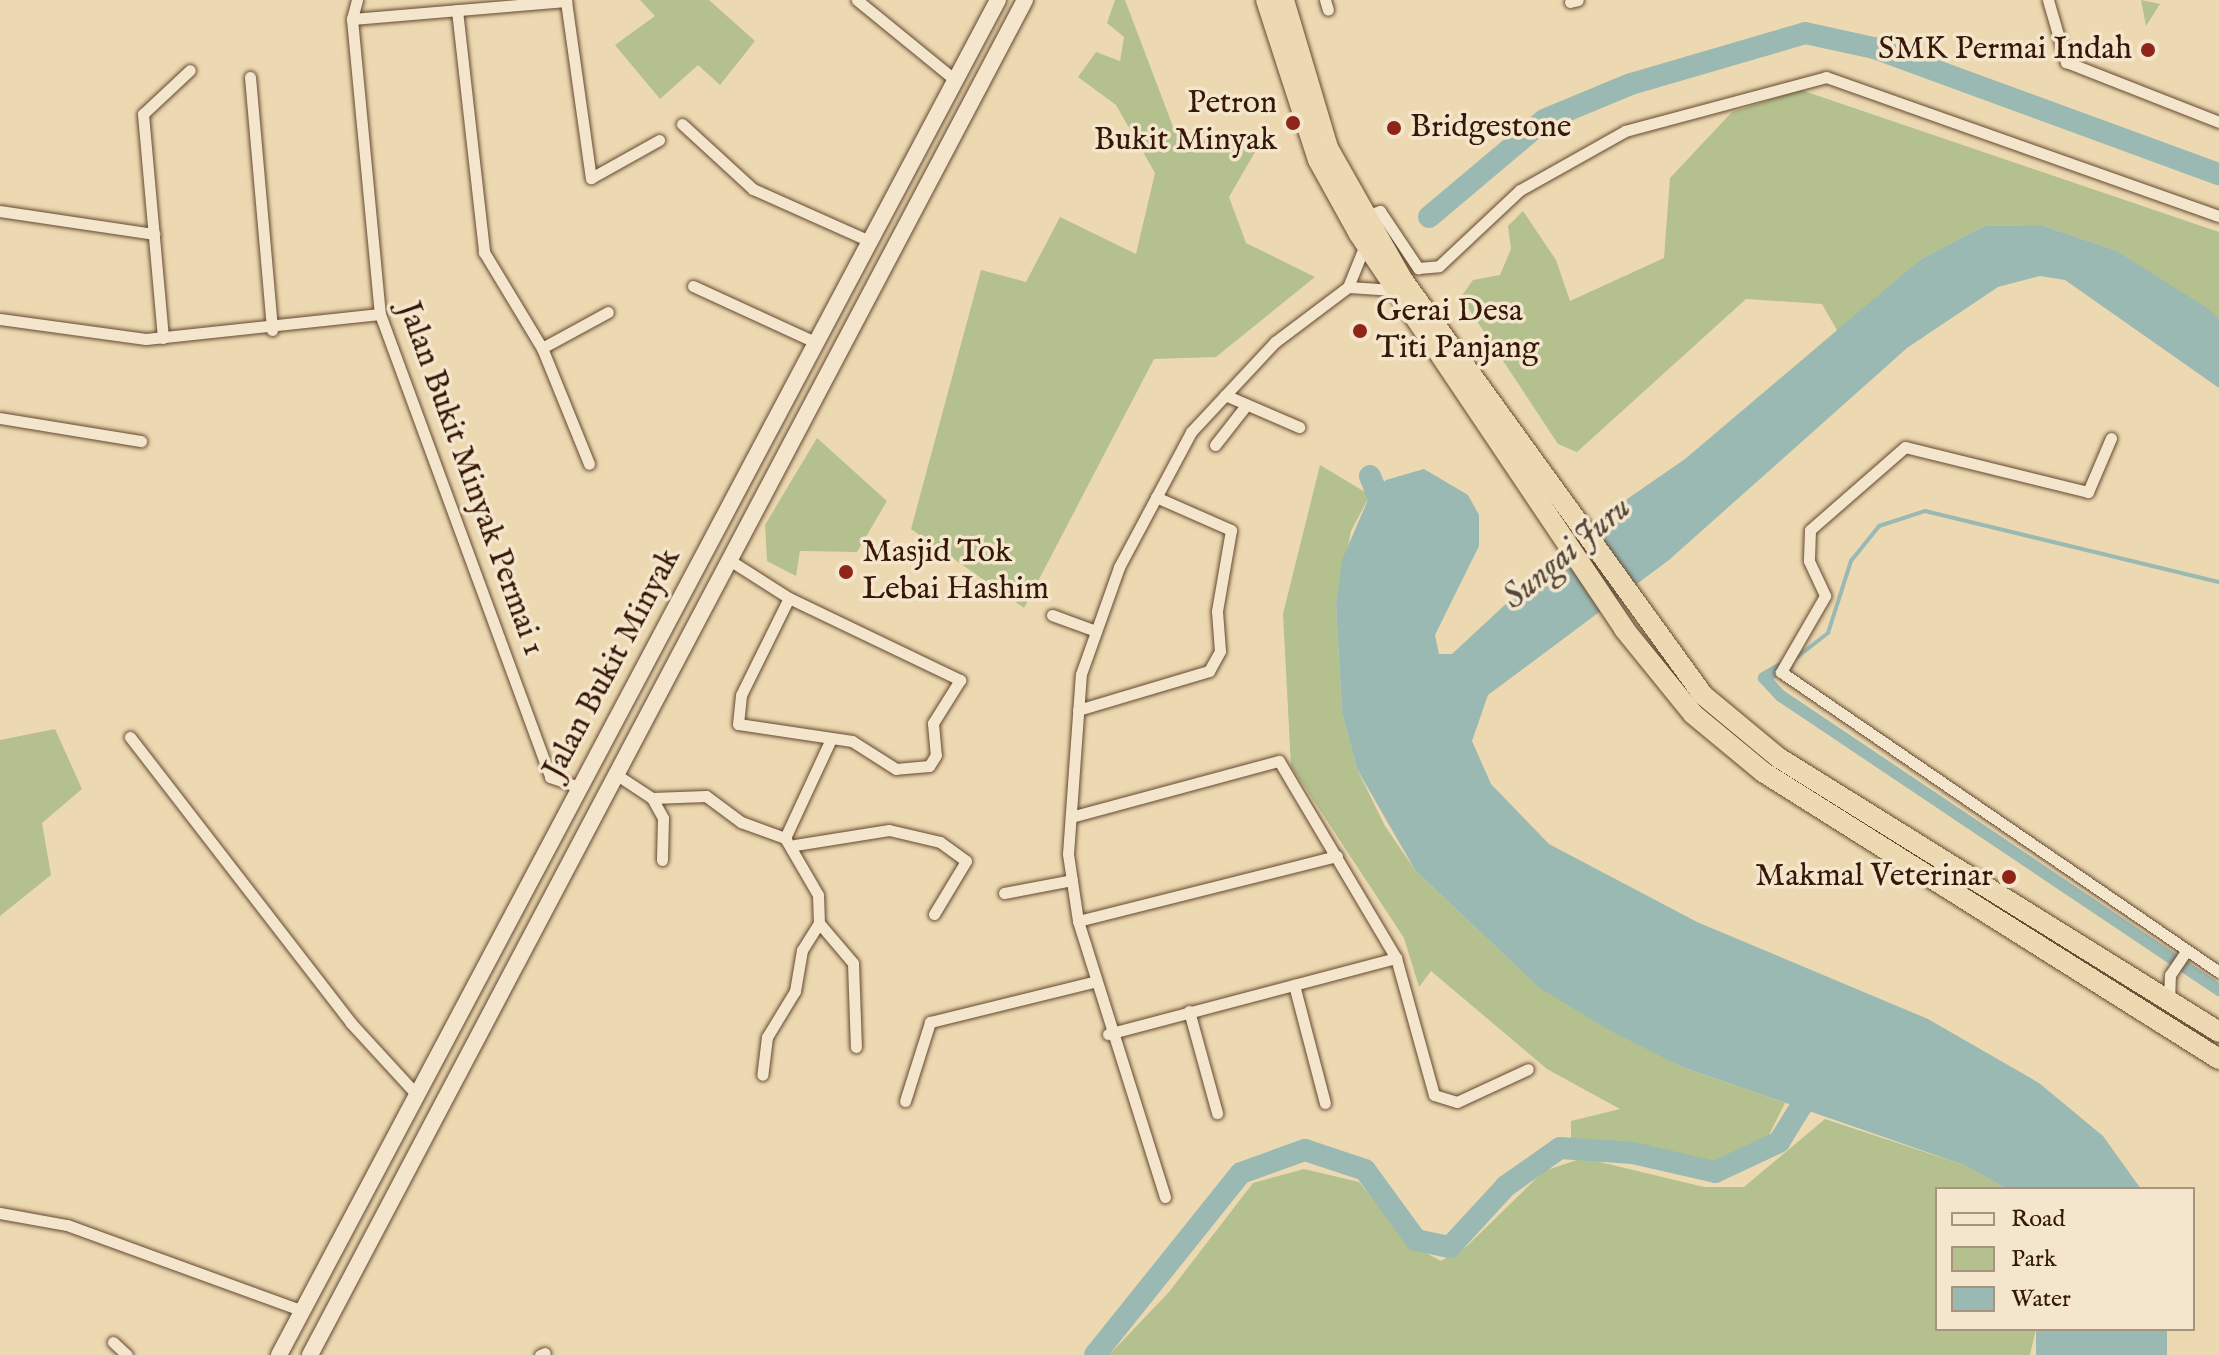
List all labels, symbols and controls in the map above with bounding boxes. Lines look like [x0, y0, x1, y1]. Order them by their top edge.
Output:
place label: SMK Permai Indah [1878, 31, 2132, 69]
marker: SMK Permai Indah [2139, 41, 2157, 59]
place label: Petron Bukit Minyak [1094, 86, 1277, 161]
place label: Bridgestone [1410, 109, 1571, 147]
marker: Petron Bukit Minyak [1284, 114, 1302, 132]
marker: Bridgestone [1385, 119, 1403, 137]
place label: Gerai Desa Titi Panjang [1376, 294, 1539, 369]
street label: Jalan Bukit Minyak Permai 1 [388, 297, 552, 661]
marker: Gerai Desa Titi Panjang [1351, 322, 1369, 340]
water label: Sungai Juru [1495, 488, 1639, 618]
place label: Masjid Tok Lebai Hashim [862, 535, 1049, 610]
street label: Jalan Bukit Minyak [536, 542, 690, 786]
marker: Masjid Tok Lebai Hashim [837, 563, 855, 581]
place label: Makmal Veterinar [1755, 858, 1993, 896]
marker: Makmal Veterinar [2000, 868, 2018, 886]
legend [1935, 1187, 2195, 1331]
text: Road [2011, 1204, 2065, 1235]
text: Park [2011, 1244, 2057, 1275]
text: Water [2011, 1284, 2071, 1315]

